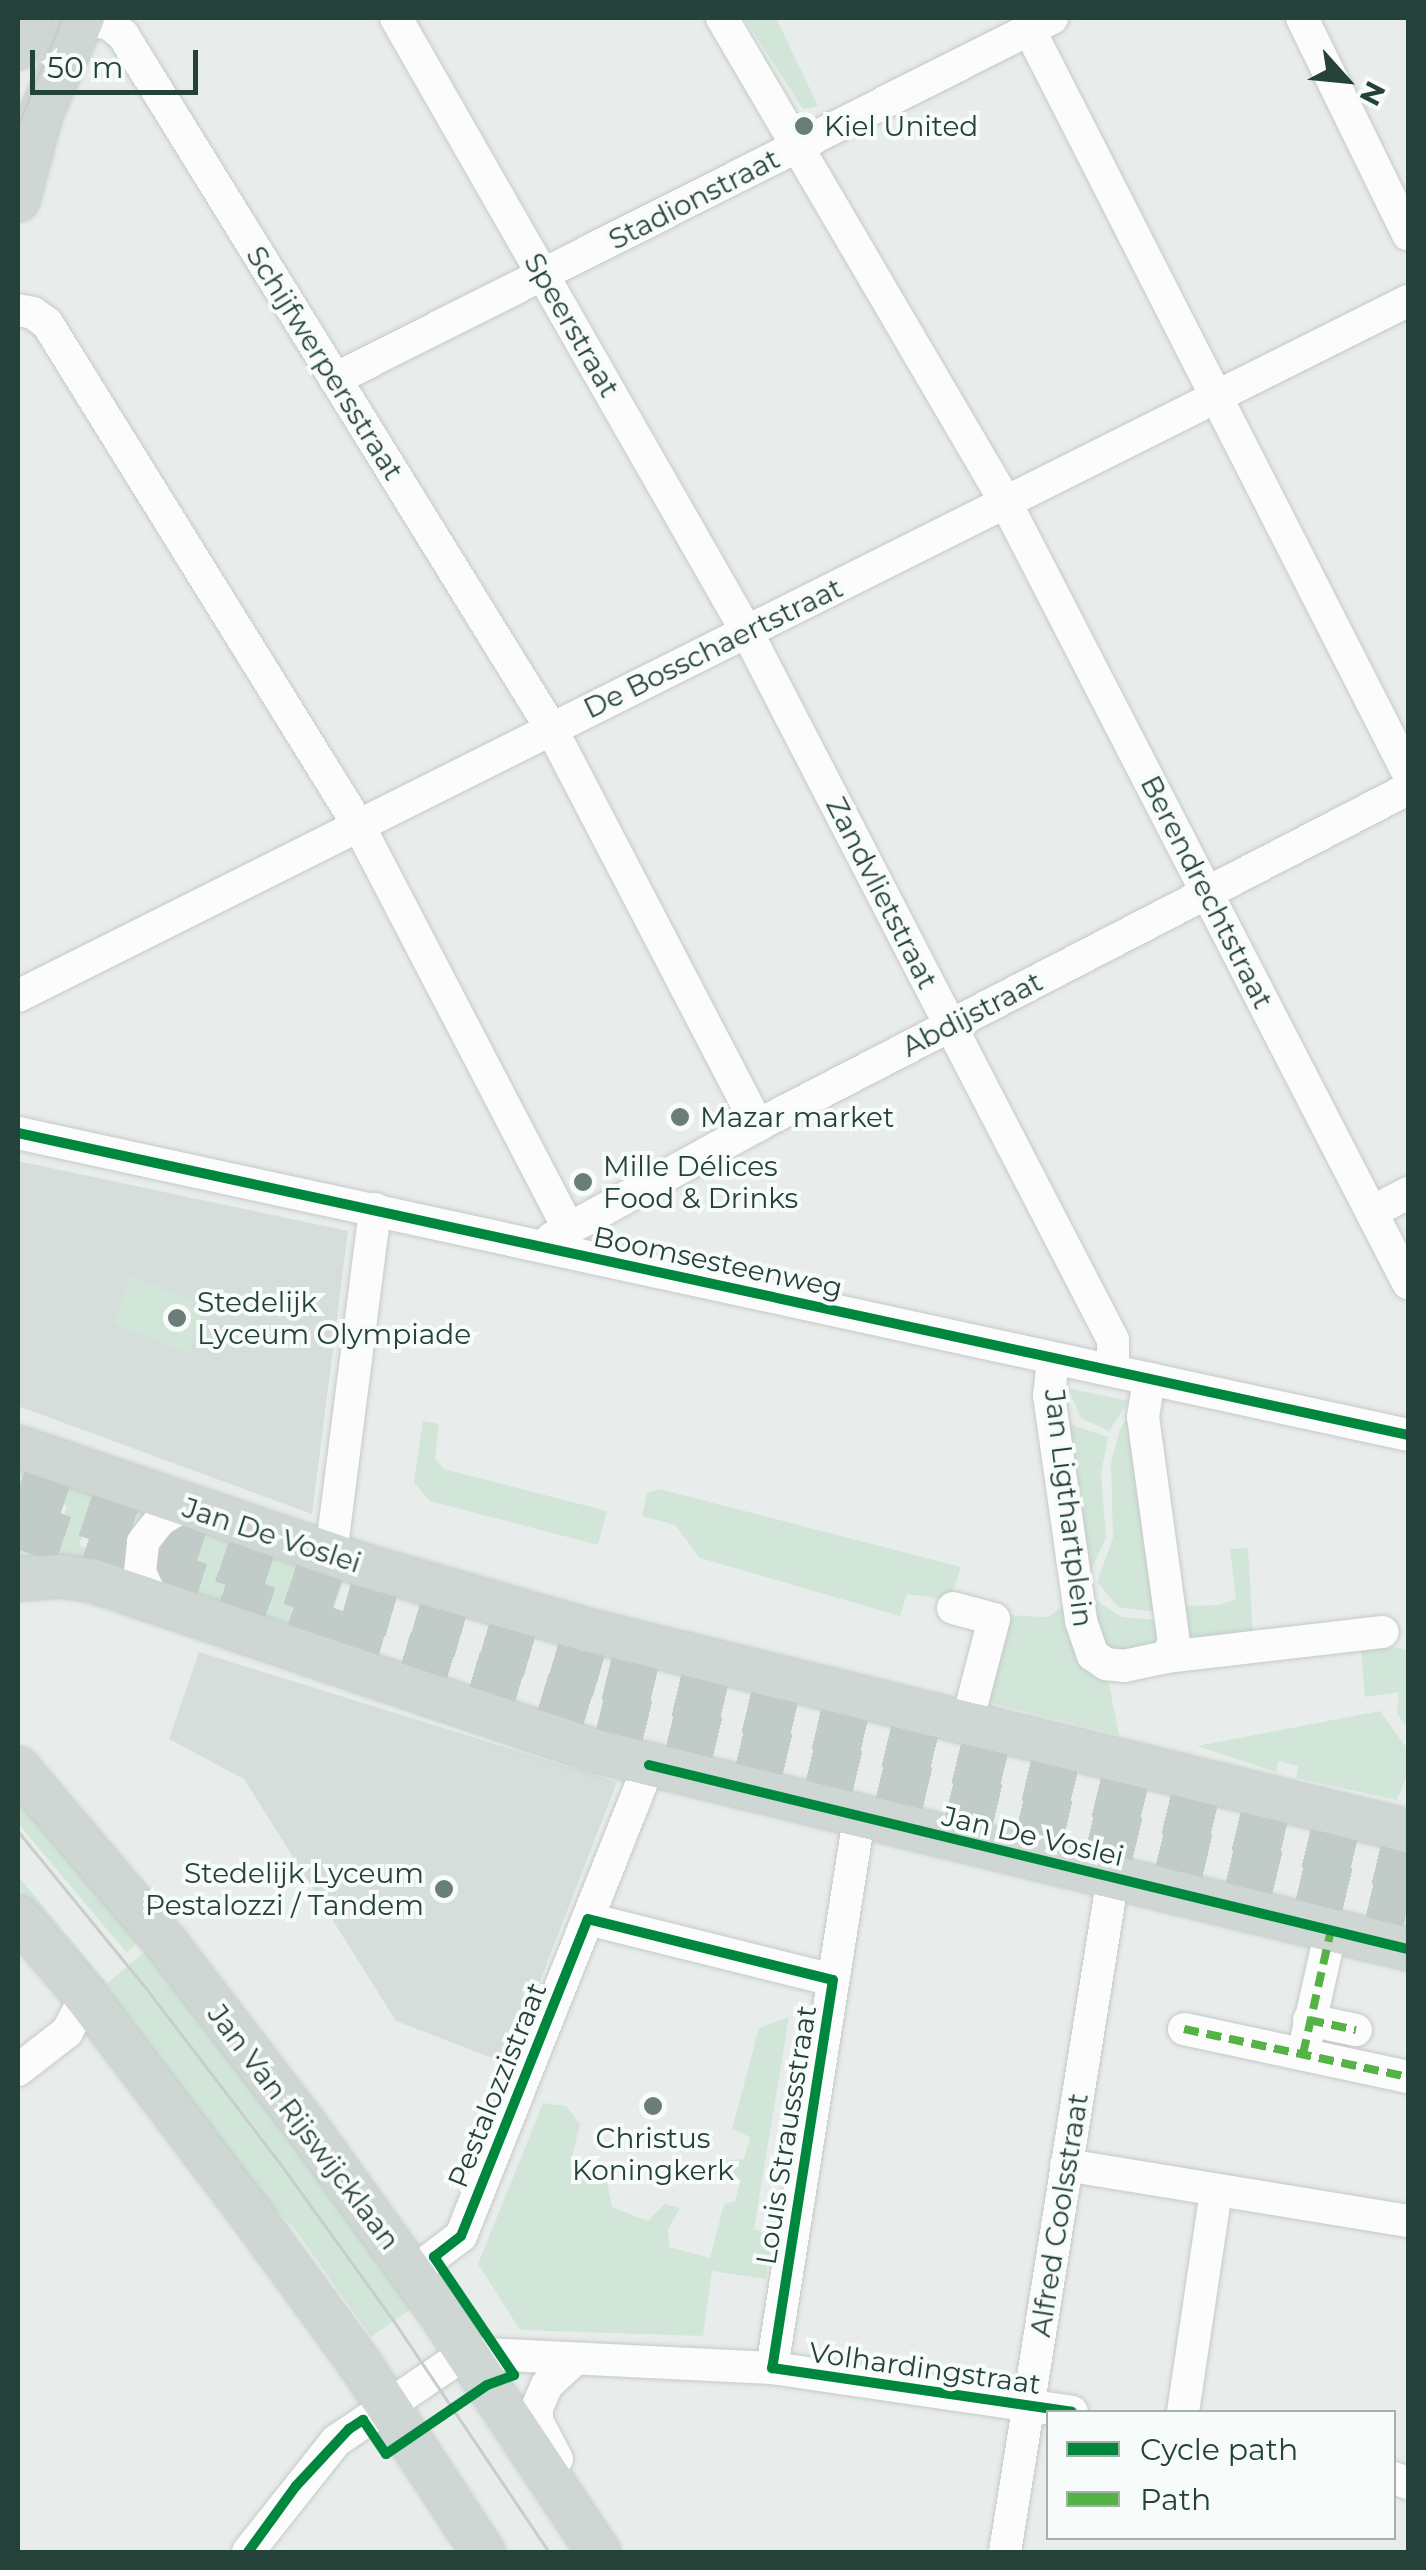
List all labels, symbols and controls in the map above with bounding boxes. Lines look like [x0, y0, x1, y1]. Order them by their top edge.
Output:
scale bar [35, 30, 202, 92]
north arrow [1296, 30, 1396, 130]
text: 50 m [47, 49, 124, 86]
text: N [1352, 76, 1393, 111]
place label: Kiel United [824, 109, 978, 143]
marker: Kiel United [793, 115, 815, 137]
street label: Stadionstraat [603, 142, 785, 256]
street label: Schijfwerpersstraat [239, 240, 411, 486]
street label: Speerstraat [517, 247, 627, 403]
street label: De Bosschaertstraat [578, 571, 848, 725]
street label: Berendrechtstraat [1134, 770, 1280, 1014]
street label: Zandvlietstraat [819, 792, 945, 994]
street label: Abdijstraat [896, 964, 1048, 1064]
place label: Mazar market [700, 1100, 894, 1134]
marker: Mazar market [669, 1106, 691, 1128]
place label: Mille Délices Food & Drinks [603, 1149, 798, 1215]
marker: Mille Délices Food & Drinks [572, 1171, 594, 1193]
street label: Boomsesteenweg [590, 1219, 846, 1305]
place label: Stedelijk Lyceum Olympiade [197, 1285, 471, 1351]
marker: Stedelijk Lyceum Olympiade [166, 1307, 188, 1329]
street label: Jan Ligthartplein [1038, 1387, 1100, 1629]
street label: Jan De Voslei [179, 1490, 365, 1580]
street label: Jan De Voslei [939, 1799, 1127, 1873]
place label: Stedelijk Lyceum Pestalozzi / Tandem [145, 1856, 424, 1922]
marker: Stedelijk Lyceum Pestalozzi / Tandem [433, 1878, 455, 1900]
street label: Pestalozzistraat [441, 1978, 553, 2192]
street label: Jan Van Rijswijcklaan [201, 1998, 407, 2256]
street label: Louis Straussstraat [749, 2003, 823, 2267]
street label: Alfred Coolsstraat [1023, 2091, 1095, 2339]
marker: Christus Koningkerk [642, 2095, 664, 2117]
place label: Christus Koningkerk [572, 2121, 734, 2187]
street label: Volhardingstraat [807, 2335, 1043, 2401]
legend [1046, 2410, 1396, 2540]
text: Cycle path [1140, 2431, 1298, 2468]
text: Path [1140, 2481, 1211, 2518]

